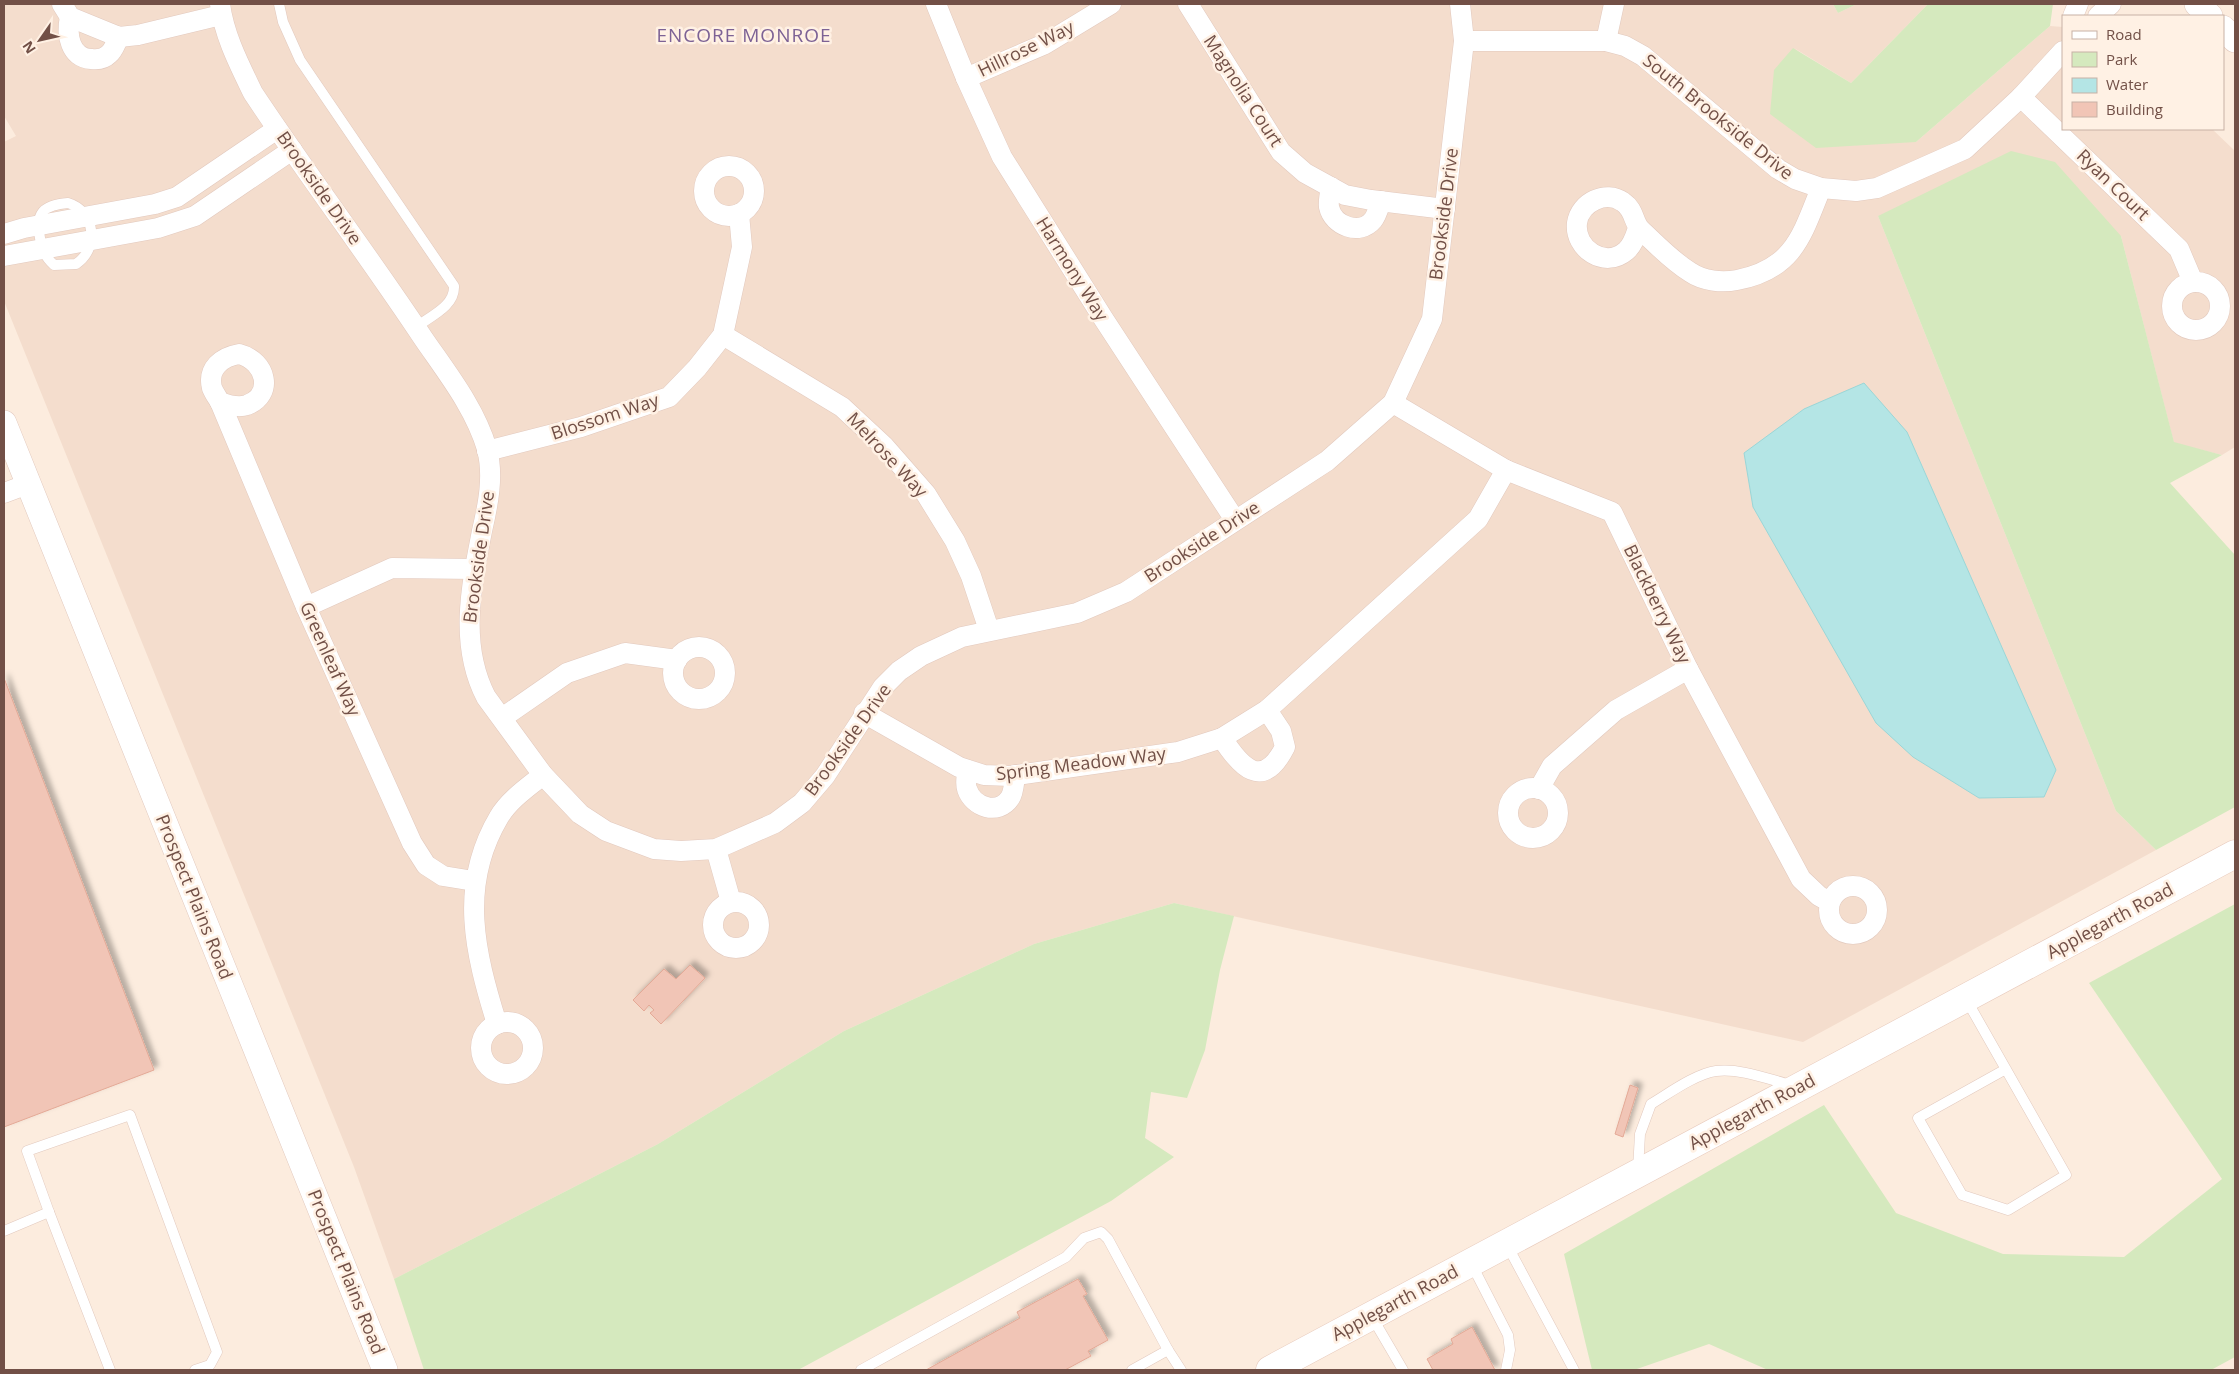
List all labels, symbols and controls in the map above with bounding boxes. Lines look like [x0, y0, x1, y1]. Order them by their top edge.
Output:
street label: Hillrose Way [974, 14, 1078, 82]
north arrow [15, 15, 65, 65]
legend [2062, 15, 2224, 130]
district label: ENCORE MONROE [656, 22, 832, 48]
text: Road [2106, 24, 2142, 44]
street label: Magnolia Court [1199, 30, 1289, 151]
text: N [18, 38, 40, 58]
street label: South Brookside Drive [1638, 48, 1799, 184]
text: Park [2106, 49, 2137, 69]
text: Water [2106, 74, 2148, 94]
text: Building [2106, 99, 2163, 119]
street label: Brookside Drive [272, 126, 368, 249]
street label: Ryan Court [2072, 143, 2155, 225]
street label: Brookside Drive [1423, 146, 1463, 281]
street label: Harmony Way [1031, 212, 1115, 326]
street label: Blossom Way [548, 387, 663, 445]
street label: Melrose Way [842, 407, 934, 503]
street label: Brookside Drive [457, 489, 499, 624]
street label: Brookside Drive [1139, 495, 1264, 587]
street label: Blackberry Way [1619, 540, 1697, 668]
street label: Greenleaf Way [295, 598, 367, 720]
street label: Brookside Drive [798, 679, 896, 800]
street label: Spring Meadow Way [995, 741, 1168, 785]
street label: Prospect Plains Road [151, 811, 239, 983]
street label: Applegarth Road [2042, 877, 2177, 964]
street label: Applegarth Road [1684, 1068, 1819, 1155]
street label: Prospect Plains Road [303, 1186, 391, 1358]
street label: Applegarth Road [1327, 1259, 1462, 1346]

